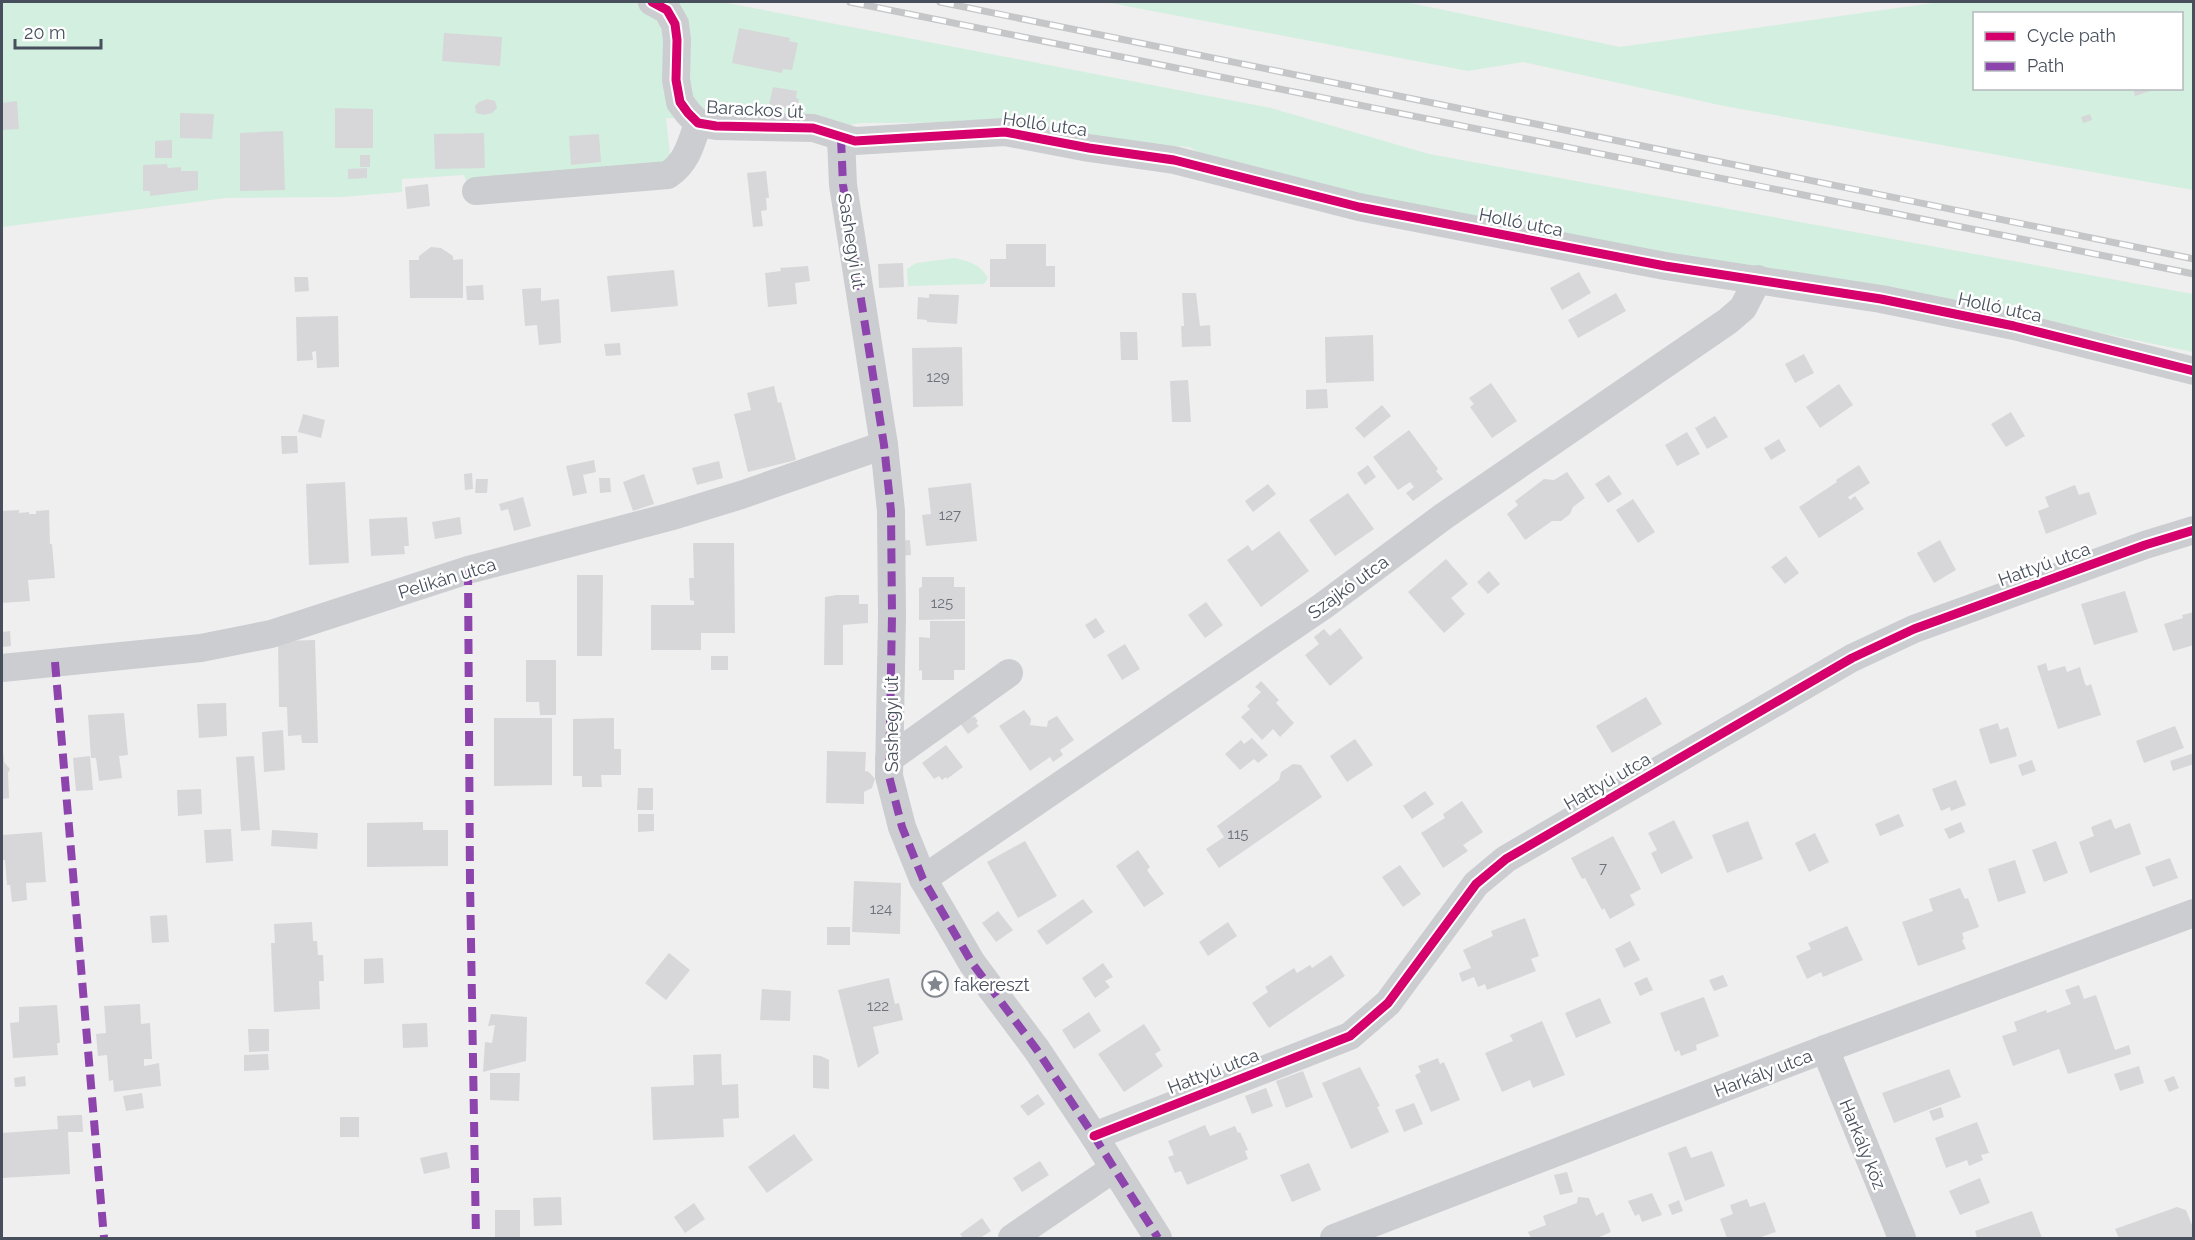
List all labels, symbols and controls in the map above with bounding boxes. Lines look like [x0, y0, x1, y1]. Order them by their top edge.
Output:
scale bar [15, 12, 100, 50]
legend [1973, 12, 2183, 90]
text: 20 m [24, 22, 66, 43]
text: Cycle path [2027, 25, 2116, 46]
text: Path [2027, 55, 2064, 76]
street label: Barackos út [706, 96, 804, 122]
street label: Holló utca [1001, 108, 1089, 140]
street label: Sashegyi út [834, 192, 870, 290]
street label: Holló utca [1477, 204, 1565, 240]
street label: Holló utca [1956, 288, 2044, 326]
house number: 129 [926, 368, 950, 386]
house number: 127 [939, 506, 961, 524]
street label: Hattyú utca [1995, 538, 2093, 590]
street label: Szajkó utca [1304, 551, 1392, 623]
street label: Pelikán utca [396, 553, 498, 603]
house number: 125 [931, 594, 953, 612]
street label: Sashegyi út [881, 676, 902, 772]
street label: Hattyú utca [1560, 748, 1654, 814]
house number: 115 [1227, 825, 1249, 843]
house number: 7 [1599, 859, 1607, 877]
house number: 124 [870, 900, 892, 918]
place icon: fakereszt [920, 969, 950, 999]
place label: fakereszt [954, 974, 1030, 995]
house number: 122 [867, 997, 889, 1015]
street label: Hattyú utca [1164, 1044, 1262, 1098]
street label: Harkály utca [1711, 1045, 1815, 1101]
street label: Harkály köz [1835, 1096, 1891, 1192]

